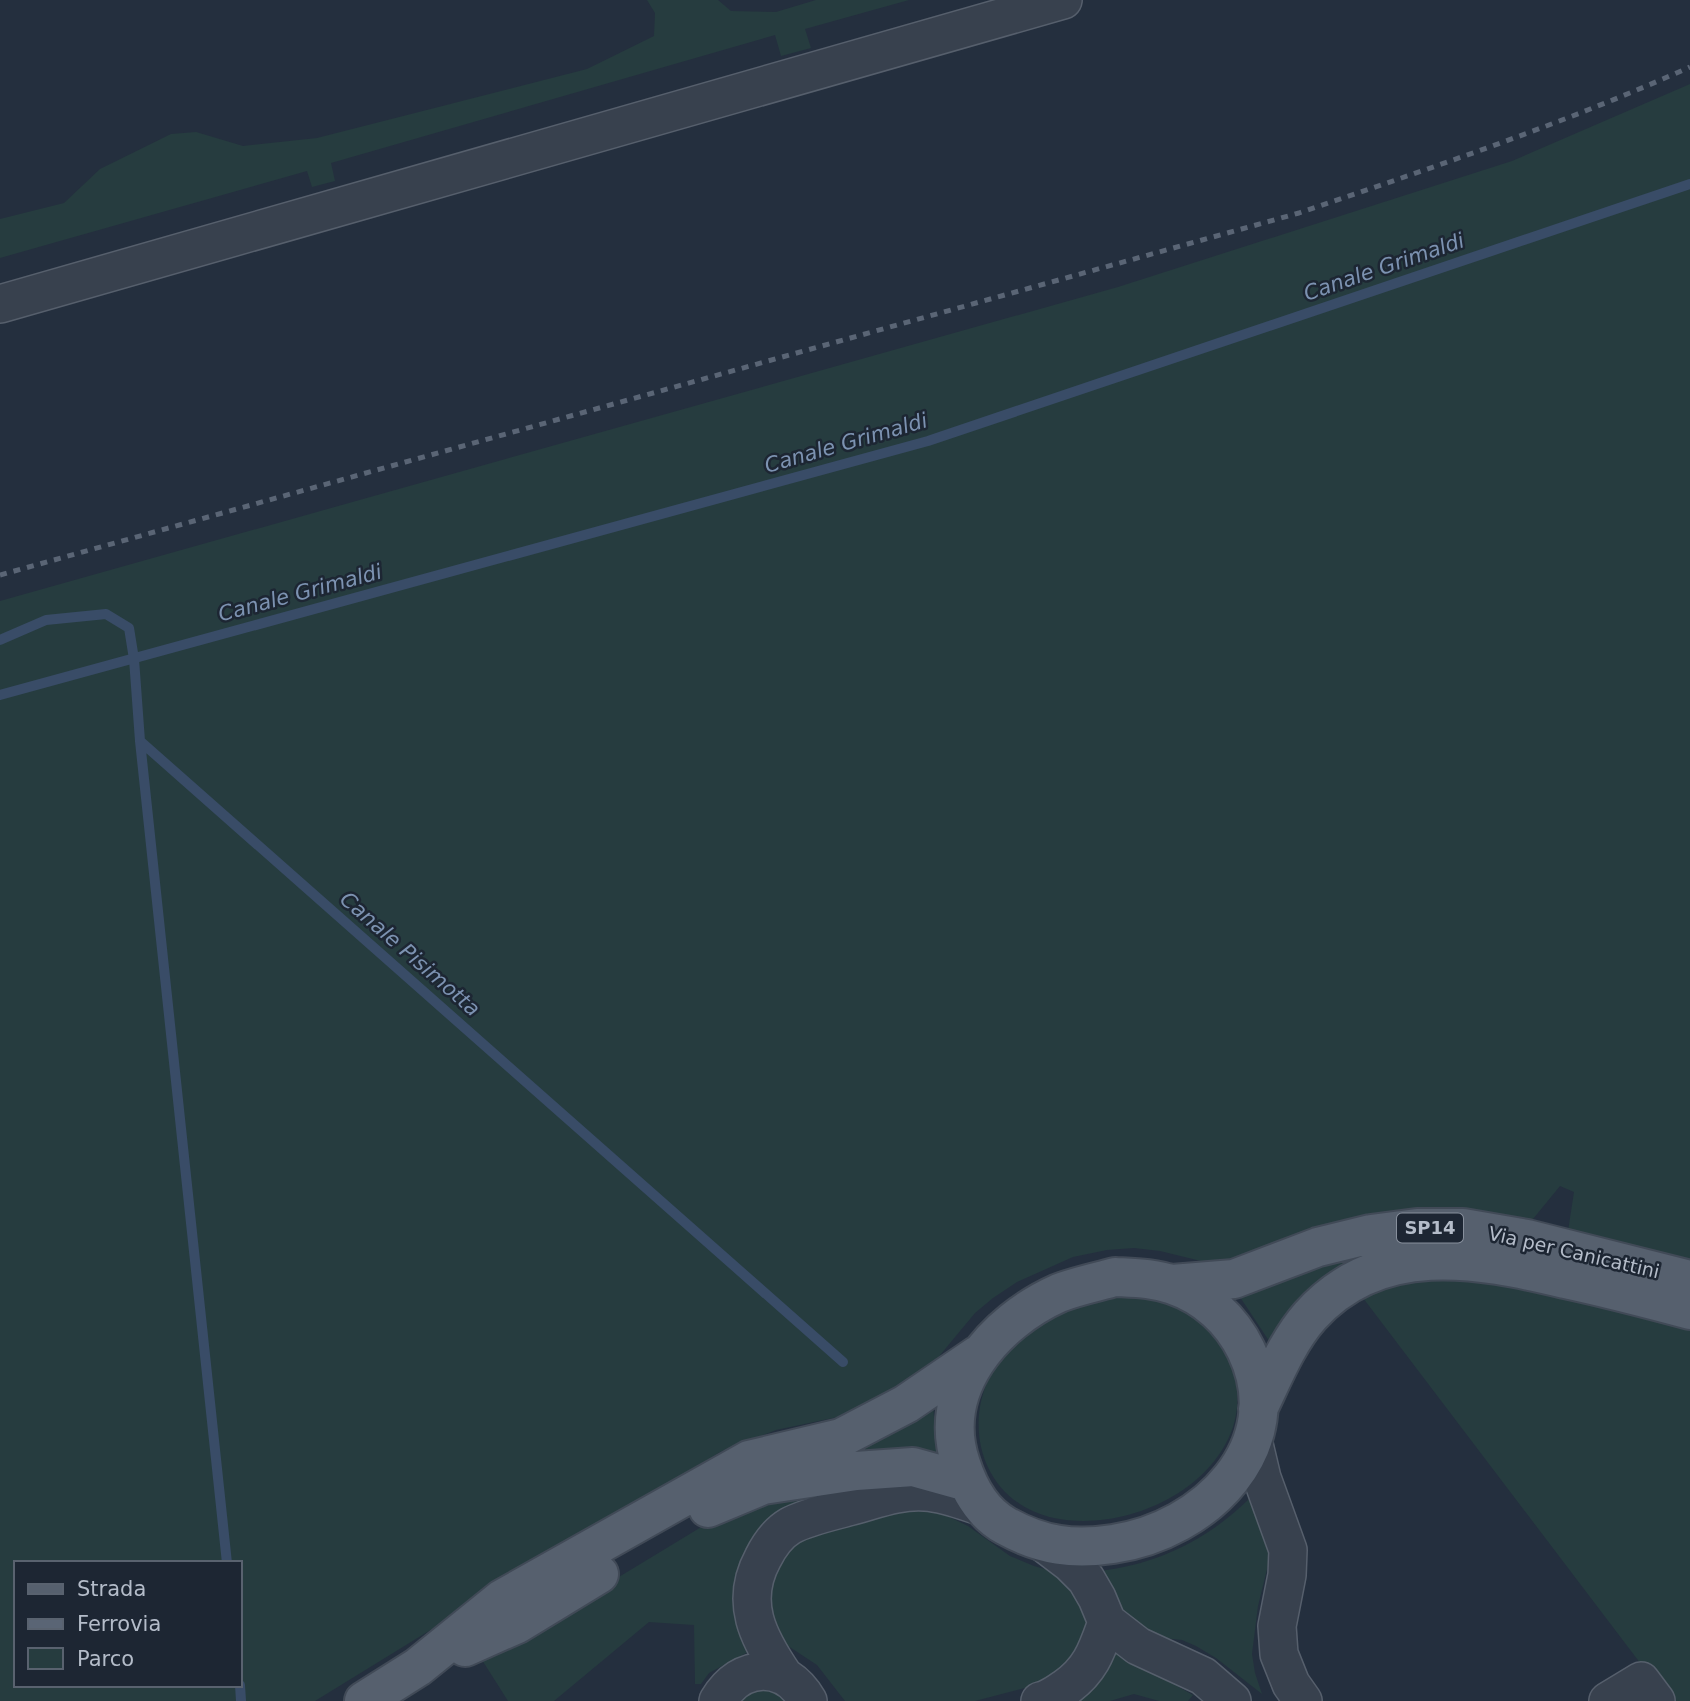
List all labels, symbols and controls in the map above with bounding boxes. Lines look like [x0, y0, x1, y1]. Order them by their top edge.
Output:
water label: Canale Grimaldi [1301, 228, 1468, 306]
water label: Canale Grimaldi [762, 408, 930, 478]
water label: Canale Grimaldi [216, 560, 384, 626]
water label: Canale Pisimotta [335, 887, 485, 1021]
road number: SP14 [1397, 1213, 1463, 1242]
street label: Via per Canicattini [1486, 1222, 1662, 1282]
legend [14, 1561, 242, 1687]
text: Strada [77, 1577, 146, 1601]
text: Ferrovia [77, 1612, 161, 1636]
text: Parco [77, 1647, 134, 1671]

